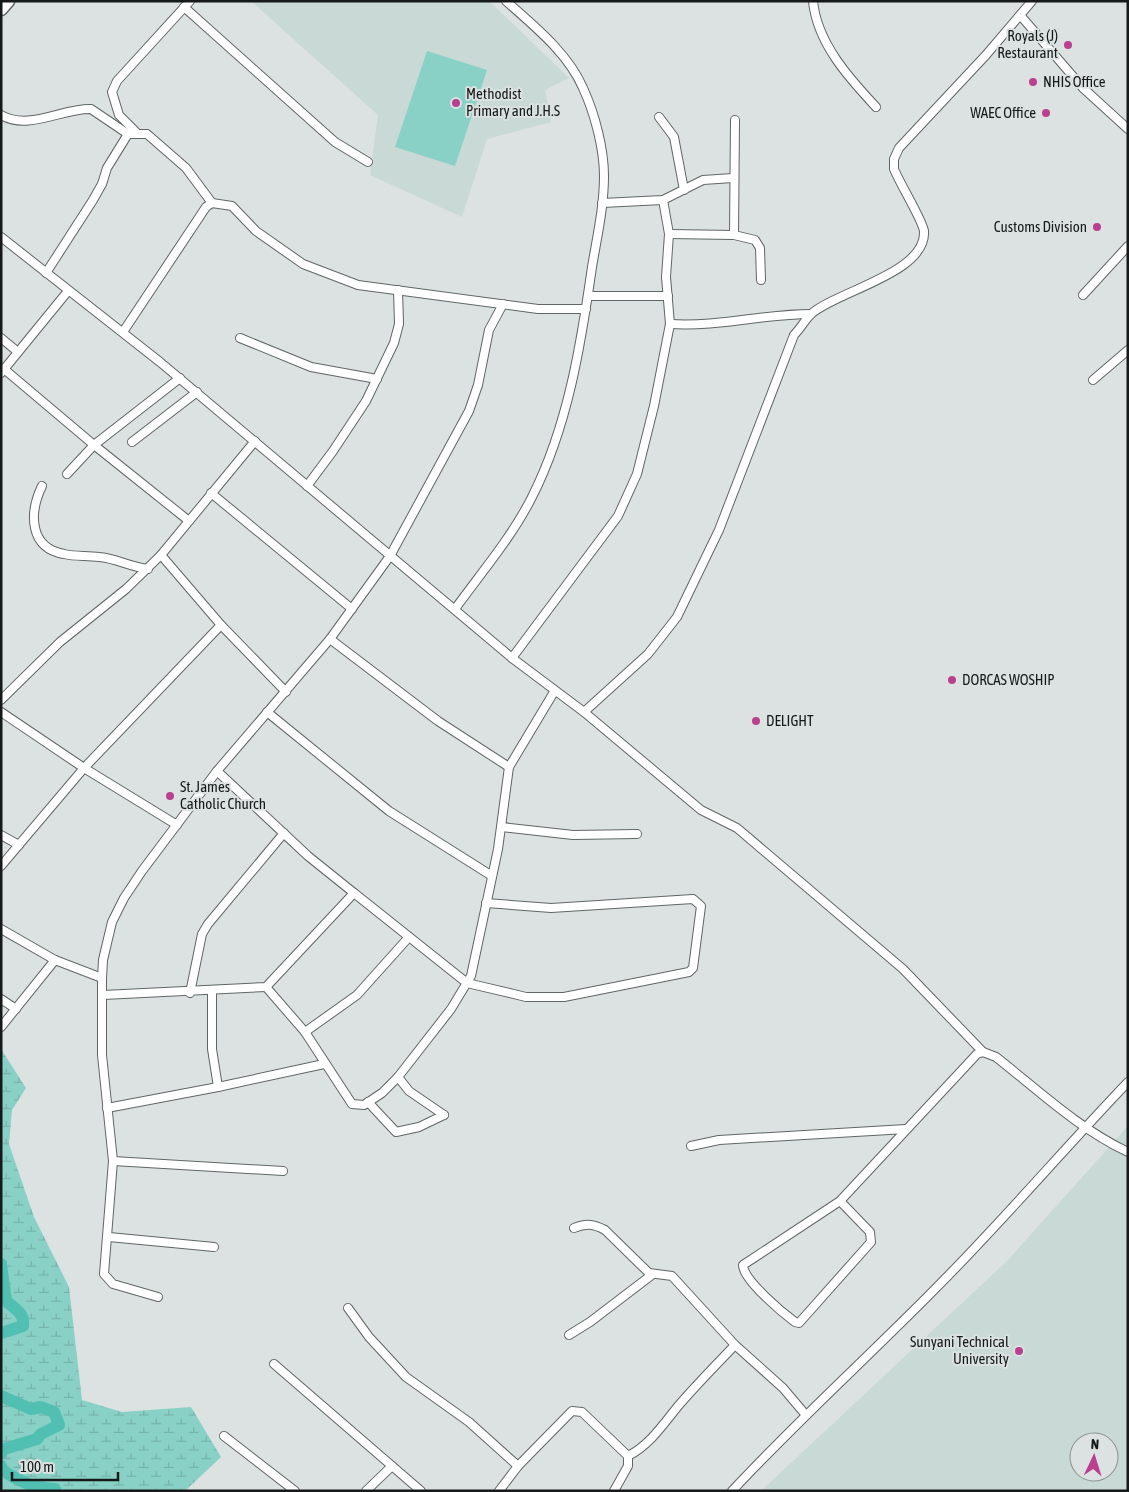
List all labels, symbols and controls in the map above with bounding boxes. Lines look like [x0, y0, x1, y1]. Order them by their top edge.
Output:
place label: Royals (J) Restaurant [997, 27, 1058, 61]
marker: Royals (J) Restaurant [1062, 39, 1074, 51]
place label: NHIS Office [1043, 73, 1106, 90]
marker: NHIS Office [1027, 76, 1039, 88]
place label: Methodist Primary and J.H.S [466, 85, 560, 119]
marker: Methodist Primary and J.H.S [450, 97, 462, 109]
place label: WAEC Office [970, 104, 1036, 121]
marker: WAEC Office [1040, 107, 1052, 119]
place label: Customs Division [994, 218, 1087, 235]
marker: Customs Division [1091, 221, 1103, 233]
place label: DORCAS WOSHIP [962, 671, 1055, 688]
marker: DORCAS WOSHIP [946, 674, 958, 686]
place label: DELIGHT [766, 712, 814, 729]
marker: DELIGHT [750, 715, 762, 727]
place label: St. James Catholic Church [180, 778, 266, 812]
marker: St. James Catholic Church [164, 790, 176, 802]
place label: Sunyani Technical University [910, 1333, 1009, 1367]
marker: Sunyani Technical University [1013, 1345, 1025, 1357]
north arrow [1069, 1432, 1119, 1482]
text: N [1090, 1436, 1100, 1452]
scale bar [12, 1450, 119, 1482]
text: 100 m [20, 1458, 54, 1475]

